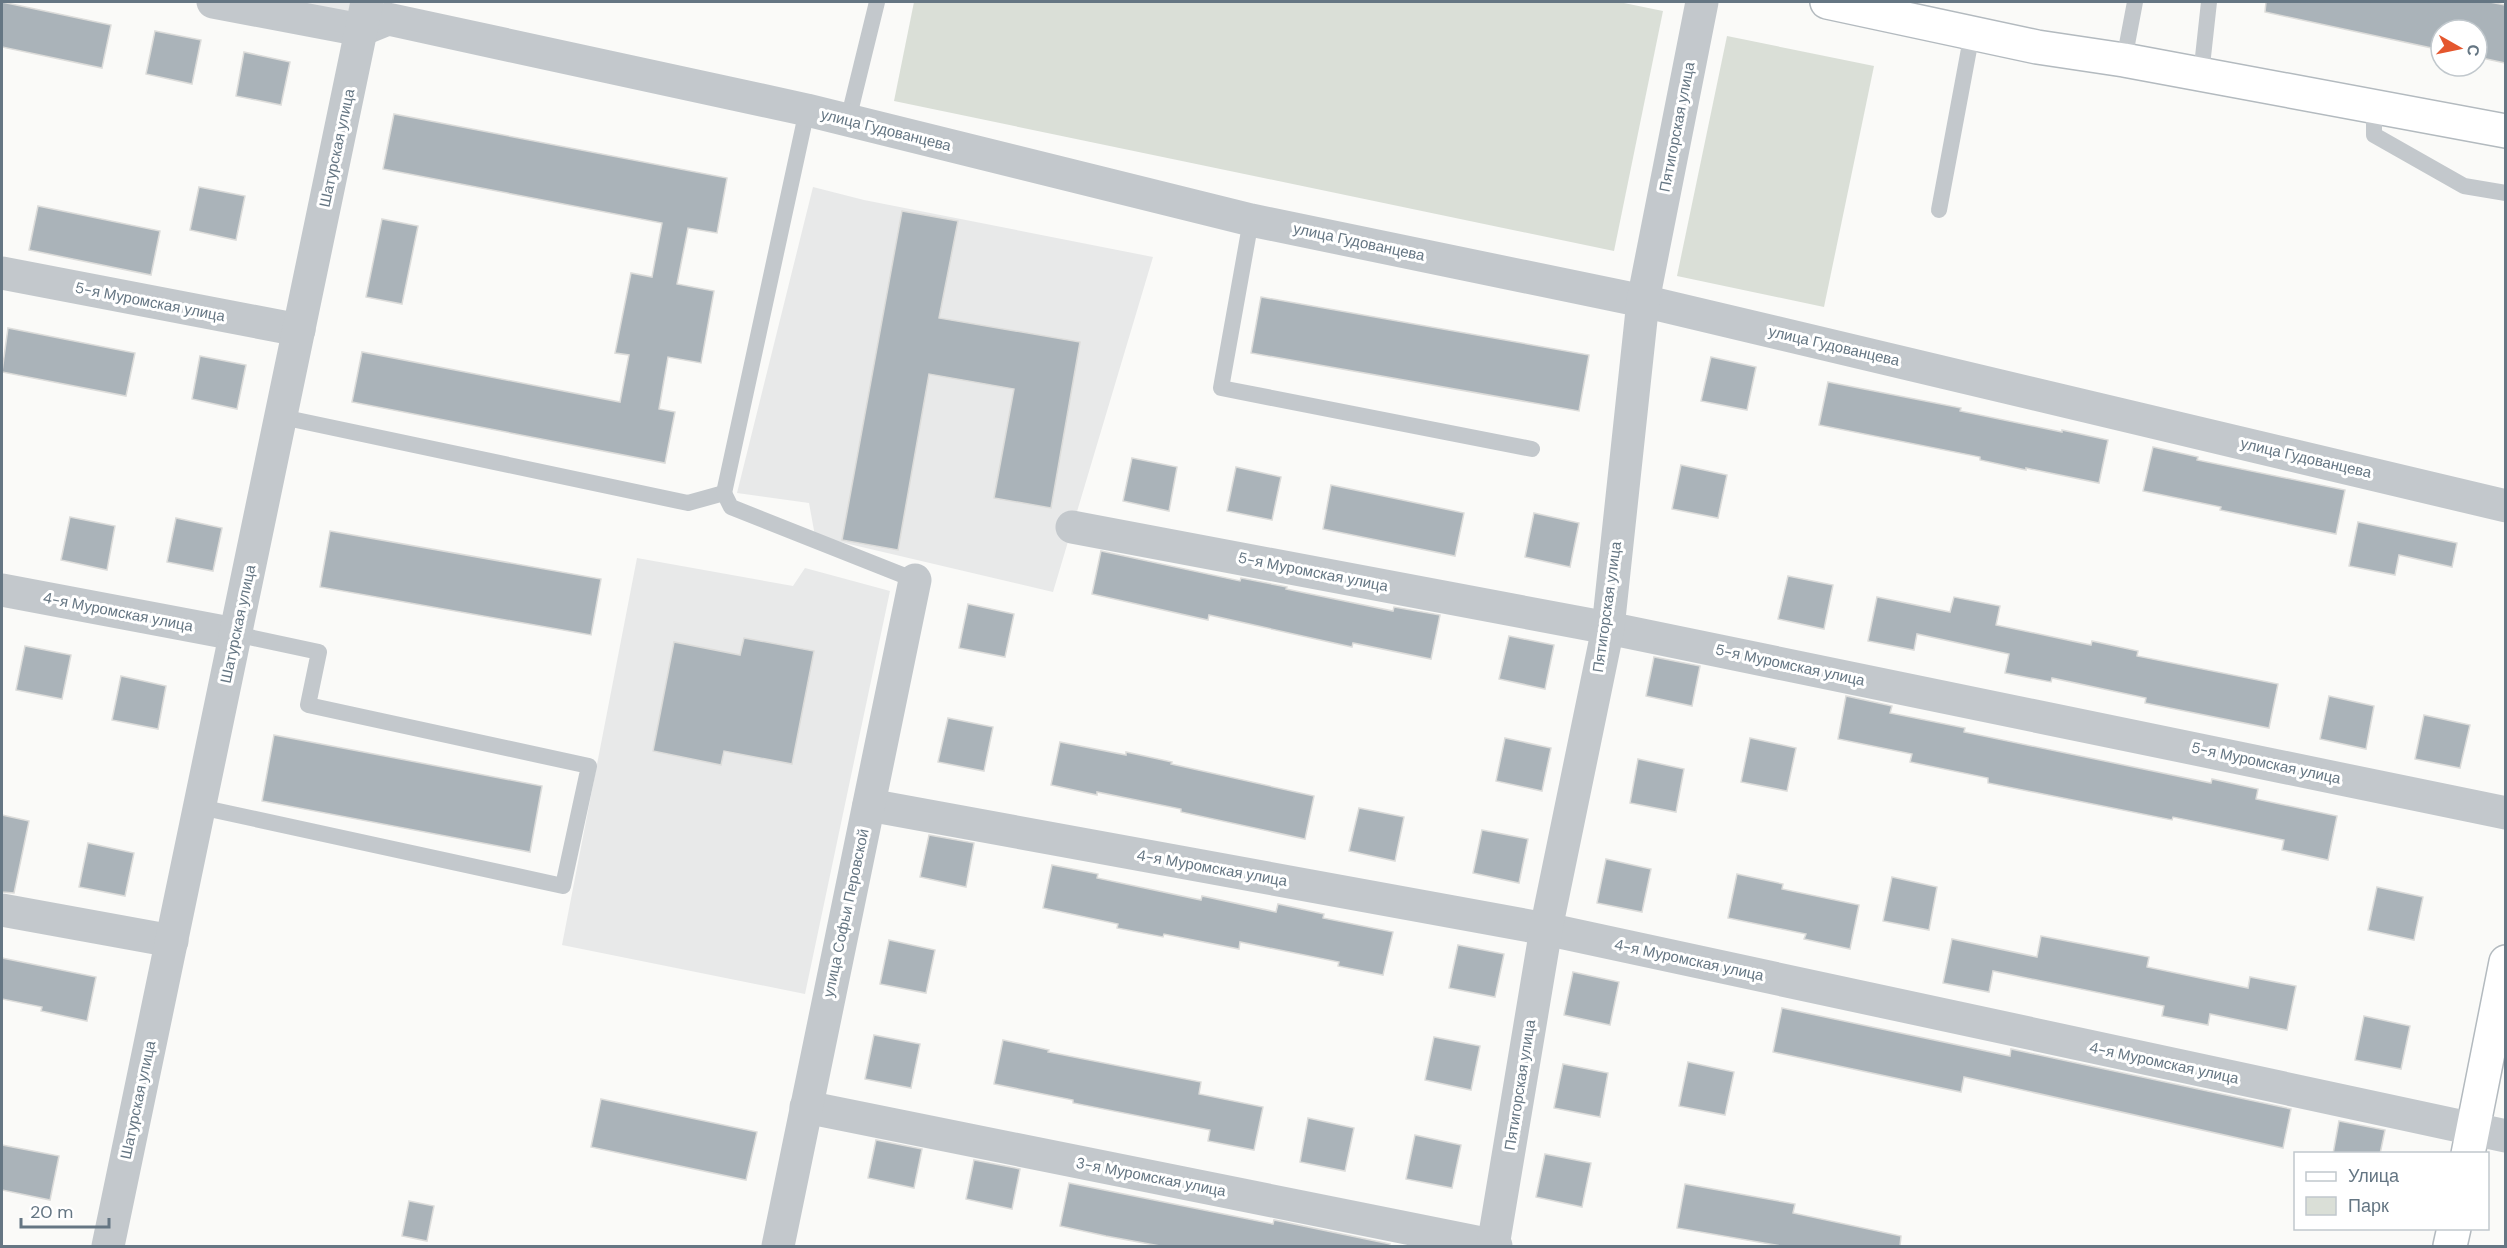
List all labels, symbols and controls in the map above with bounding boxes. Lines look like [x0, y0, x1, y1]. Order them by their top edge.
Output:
north arrow [2429, 18, 2489, 78]
text: С [2462, 43, 2485, 58]
street label: Пятигорская улица [1655, 60, 1700, 194]
street label: Шатурская улица [315, 86, 359, 209]
street label: улица Гудованцева [819, 104, 954, 156]
street label: улица Гудованцева [1291, 218, 1427, 266]
street label: 5-я Муромская улица [73, 278, 227, 326]
street label: улица Гудованцева [1767, 321, 1902, 371]
street label: улица Гудованцева [2239, 433, 2374, 483]
street label: Пятигорская улица [1588, 540, 1626, 674]
street label: 5-я Муромская улица [1236, 548, 1390, 596]
street label: Шатурская улица [216, 562, 260, 685]
street label: 4-я Муромская улица [41, 588, 195, 636]
street label: 5-я Муромская улица [1713, 639, 1867, 691]
street label: 5-я Муромская улица [2189, 737, 2343, 789]
street label: улица Софьи Перовской [818, 827, 874, 999]
street label: 4-я Муромская улица [1135, 845, 1289, 891]
street label: 4-я Муромская улица [1612, 934, 1766, 986]
street label: Пятигорская улица [1500, 1018, 1540, 1152]
street label: 4-я Муромская улица [2087, 1037, 2241, 1089]
street label: Шатурская улица [116, 1038, 160, 1161]
legend [2294, 1152, 2489, 1230]
street label: 3-я Муромская улица [1074, 1153, 1228, 1201]
text: Улица [2348, 1164, 2400, 1188]
scale bar [21, 1191, 110, 1229]
text: Парк [2348, 1194, 2389, 1218]
text: 20 m [30, 1200, 73, 1224]

